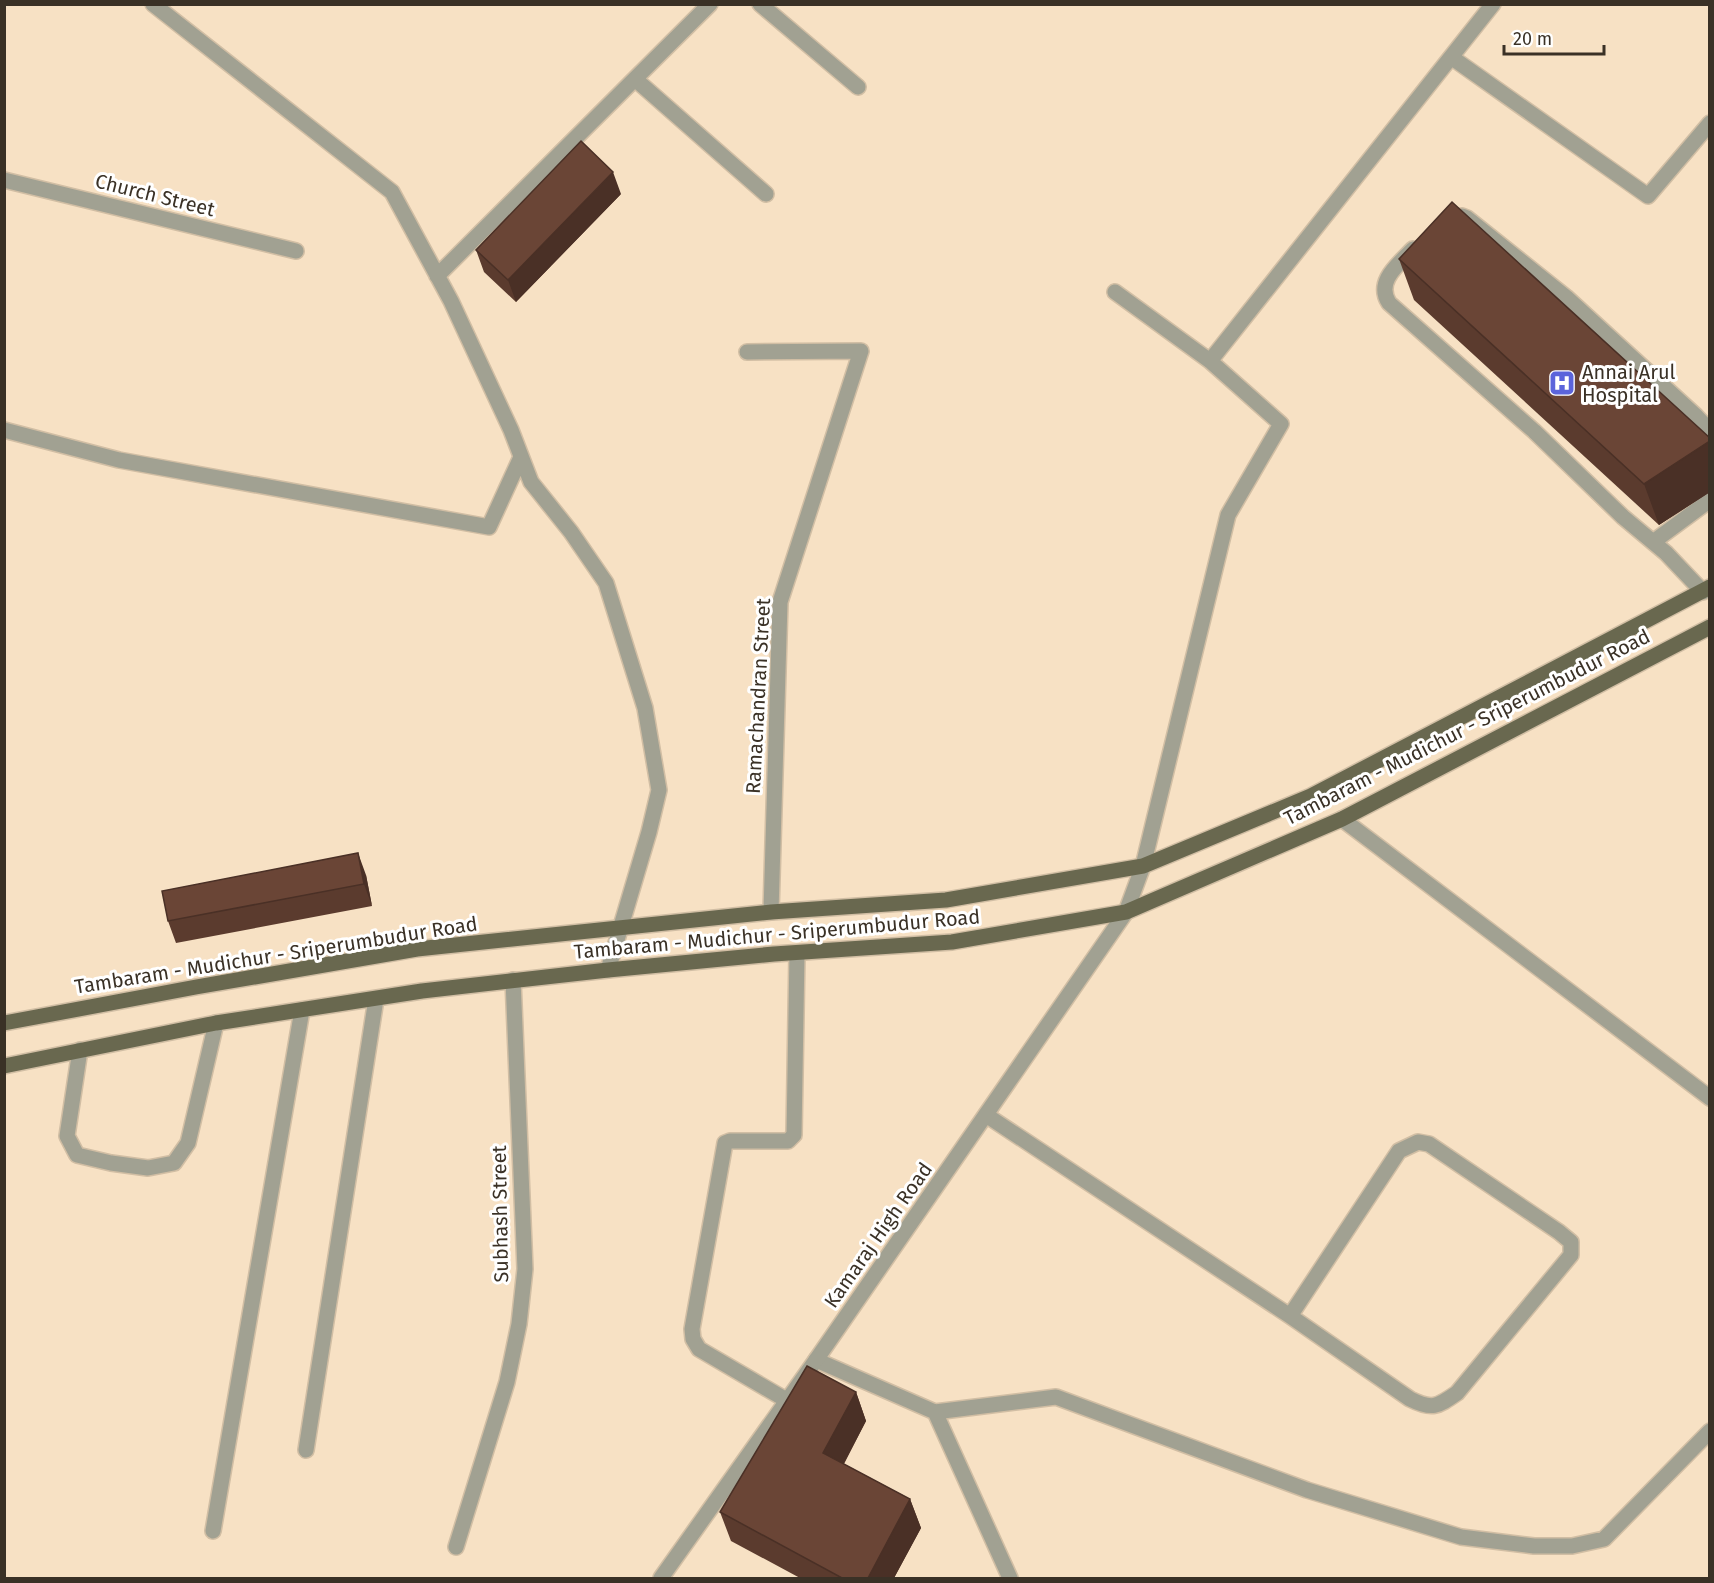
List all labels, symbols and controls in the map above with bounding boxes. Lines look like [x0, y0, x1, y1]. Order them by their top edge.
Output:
scale bar [1504, 18, 1604, 56]
text: 20 m [1513, 28, 1552, 50]
street label: Church Street [93, 169, 218, 222]
place label: Annai Arul Hospital [1582, 360, 1676, 407]
hospital icon: Annai Arul Hospital [1547, 368, 1577, 398]
street label: Ramachandran Street [741, 597, 775, 794]
street label: Tambaram - Mudichur - Sriperumbudur Road [1280, 624, 1654, 830]
street label: Tambaram - Mudichur - Sriperumbudur Road [573, 904, 981, 964]
street label: Tambaram - Mudichur - Sriperumbudur Road [73, 911, 479, 999]
street label: Subhash Street [487, 1144, 513, 1283]
street label: Kamaraj High Road [819, 1158, 937, 1312]

